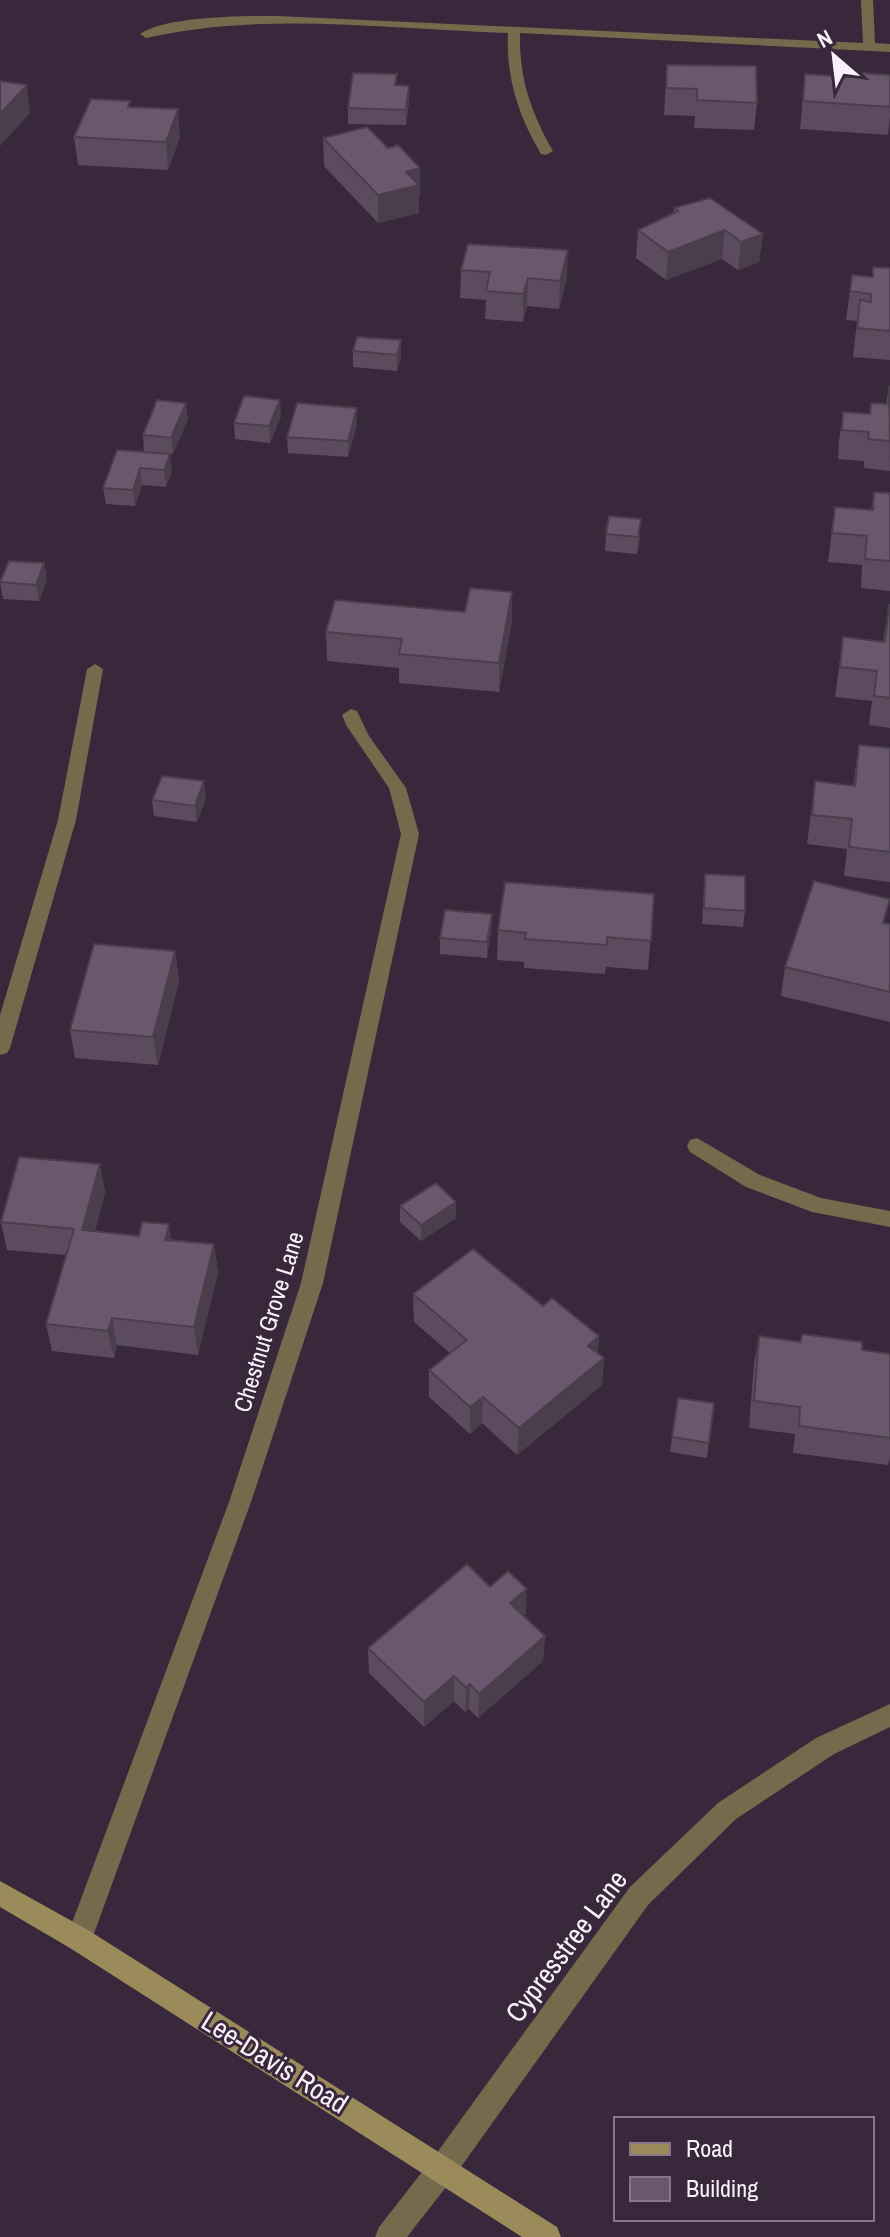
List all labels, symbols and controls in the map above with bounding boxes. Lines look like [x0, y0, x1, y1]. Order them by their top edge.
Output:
north arrow [794, 16, 874, 96]
text: N [812, 22, 837, 55]
street label: Chestnut Grove Lane [225, 1228, 311, 1416]
street label: Cypresstree Lane [496, 1862, 636, 2030]
street label: Lee-Davis Road [195, 2002, 355, 2122]
legend [614, 2117, 874, 2221]
text: Road [686, 2132, 733, 2164]
text: Building [686, 2172, 758, 2204]

